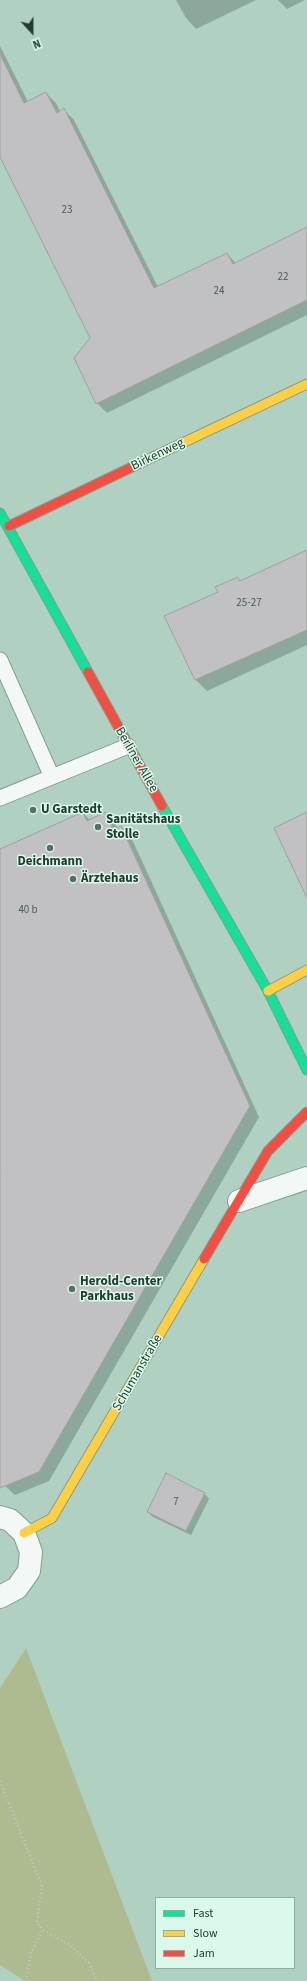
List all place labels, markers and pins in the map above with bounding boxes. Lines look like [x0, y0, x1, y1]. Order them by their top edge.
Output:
place label: U Garstedt [41, 802, 102, 818]
marker: U Garstedt [28, 805, 38, 815]
place label: Sanitätshaus Stolle [106, 812, 180, 843]
marker: Sanitätshaus Stolle [93, 822, 103, 832]
marker: Deichmann [45, 843, 55, 853]
place label: Deichmann [18, 854, 82, 870]
place label: Ärztehaus [81, 871, 138, 887]
marker: Ärztehaus [68, 874, 78, 884]
place label: Herold-Center Parkhaus [80, 1274, 162, 1305]
marker: Herold-Center Parkhaus [67, 1284, 77, 1294]

